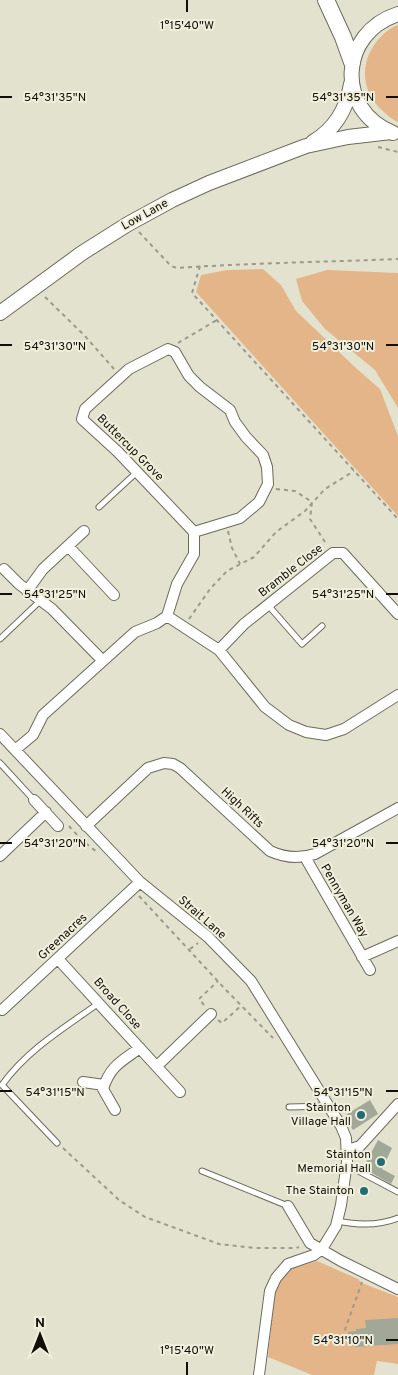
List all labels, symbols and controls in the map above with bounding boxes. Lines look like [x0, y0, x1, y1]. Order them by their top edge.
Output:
text: 1°15'40"W [160, 18, 214, 34]
text: 54°31'35"N [24, 90, 86, 106]
text: 54°31'35"N [312, 90, 374, 106]
street label: Low Lane [119, 196, 171, 234]
text: 54°31'30"N [24, 339, 86, 355]
text: 54°31'30"N [312, 339, 374, 355]
street label: Buttercup Grove [93, 411, 167, 485]
street label: Bramble Close [256, 541, 326, 601]
text: 54°31'25"N [24, 587, 86, 603]
text: 54°31'25"N [312, 587, 374, 603]
street label: High Rifts [217, 784, 267, 832]
text: 54°31'20"N [24, 836, 86, 852]
text: 54°31'20"N [312, 836, 374, 852]
street label: Pennyman Way [316, 861, 372, 941]
street label: Strait Lane [175, 893, 229, 943]
street label: Greenacres [35, 910, 91, 964]
street label: Broad Close [89, 975, 145, 1033]
text: 54°31'15"N [25, 1085, 85, 1101]
text: 54°31'15"N [313, 1085, 373, 1101]
place label: Stainton Village Hall [291, 1100, 351, 1130]
marker: Stainton Village Hall [355, 1109, 367, 1121]
place label: Stainton Memorial Hall [297, 1147, 371, 1177]
marker: Stainton Memorial Hall [375, 1156, 387, 1168]
place label: The Stainton [286, 1183, 354, 1199]
marker: The Stainton [358, 1185, 370, 1197]
north arrow [15, 1310, 65, 1360]
text: N [35, 1315, 45, 1332]
text: 54°31'10"N [313, 1333, 373, 1349]
text: 1°15'40"W [160, 1343, 214, 1359]

